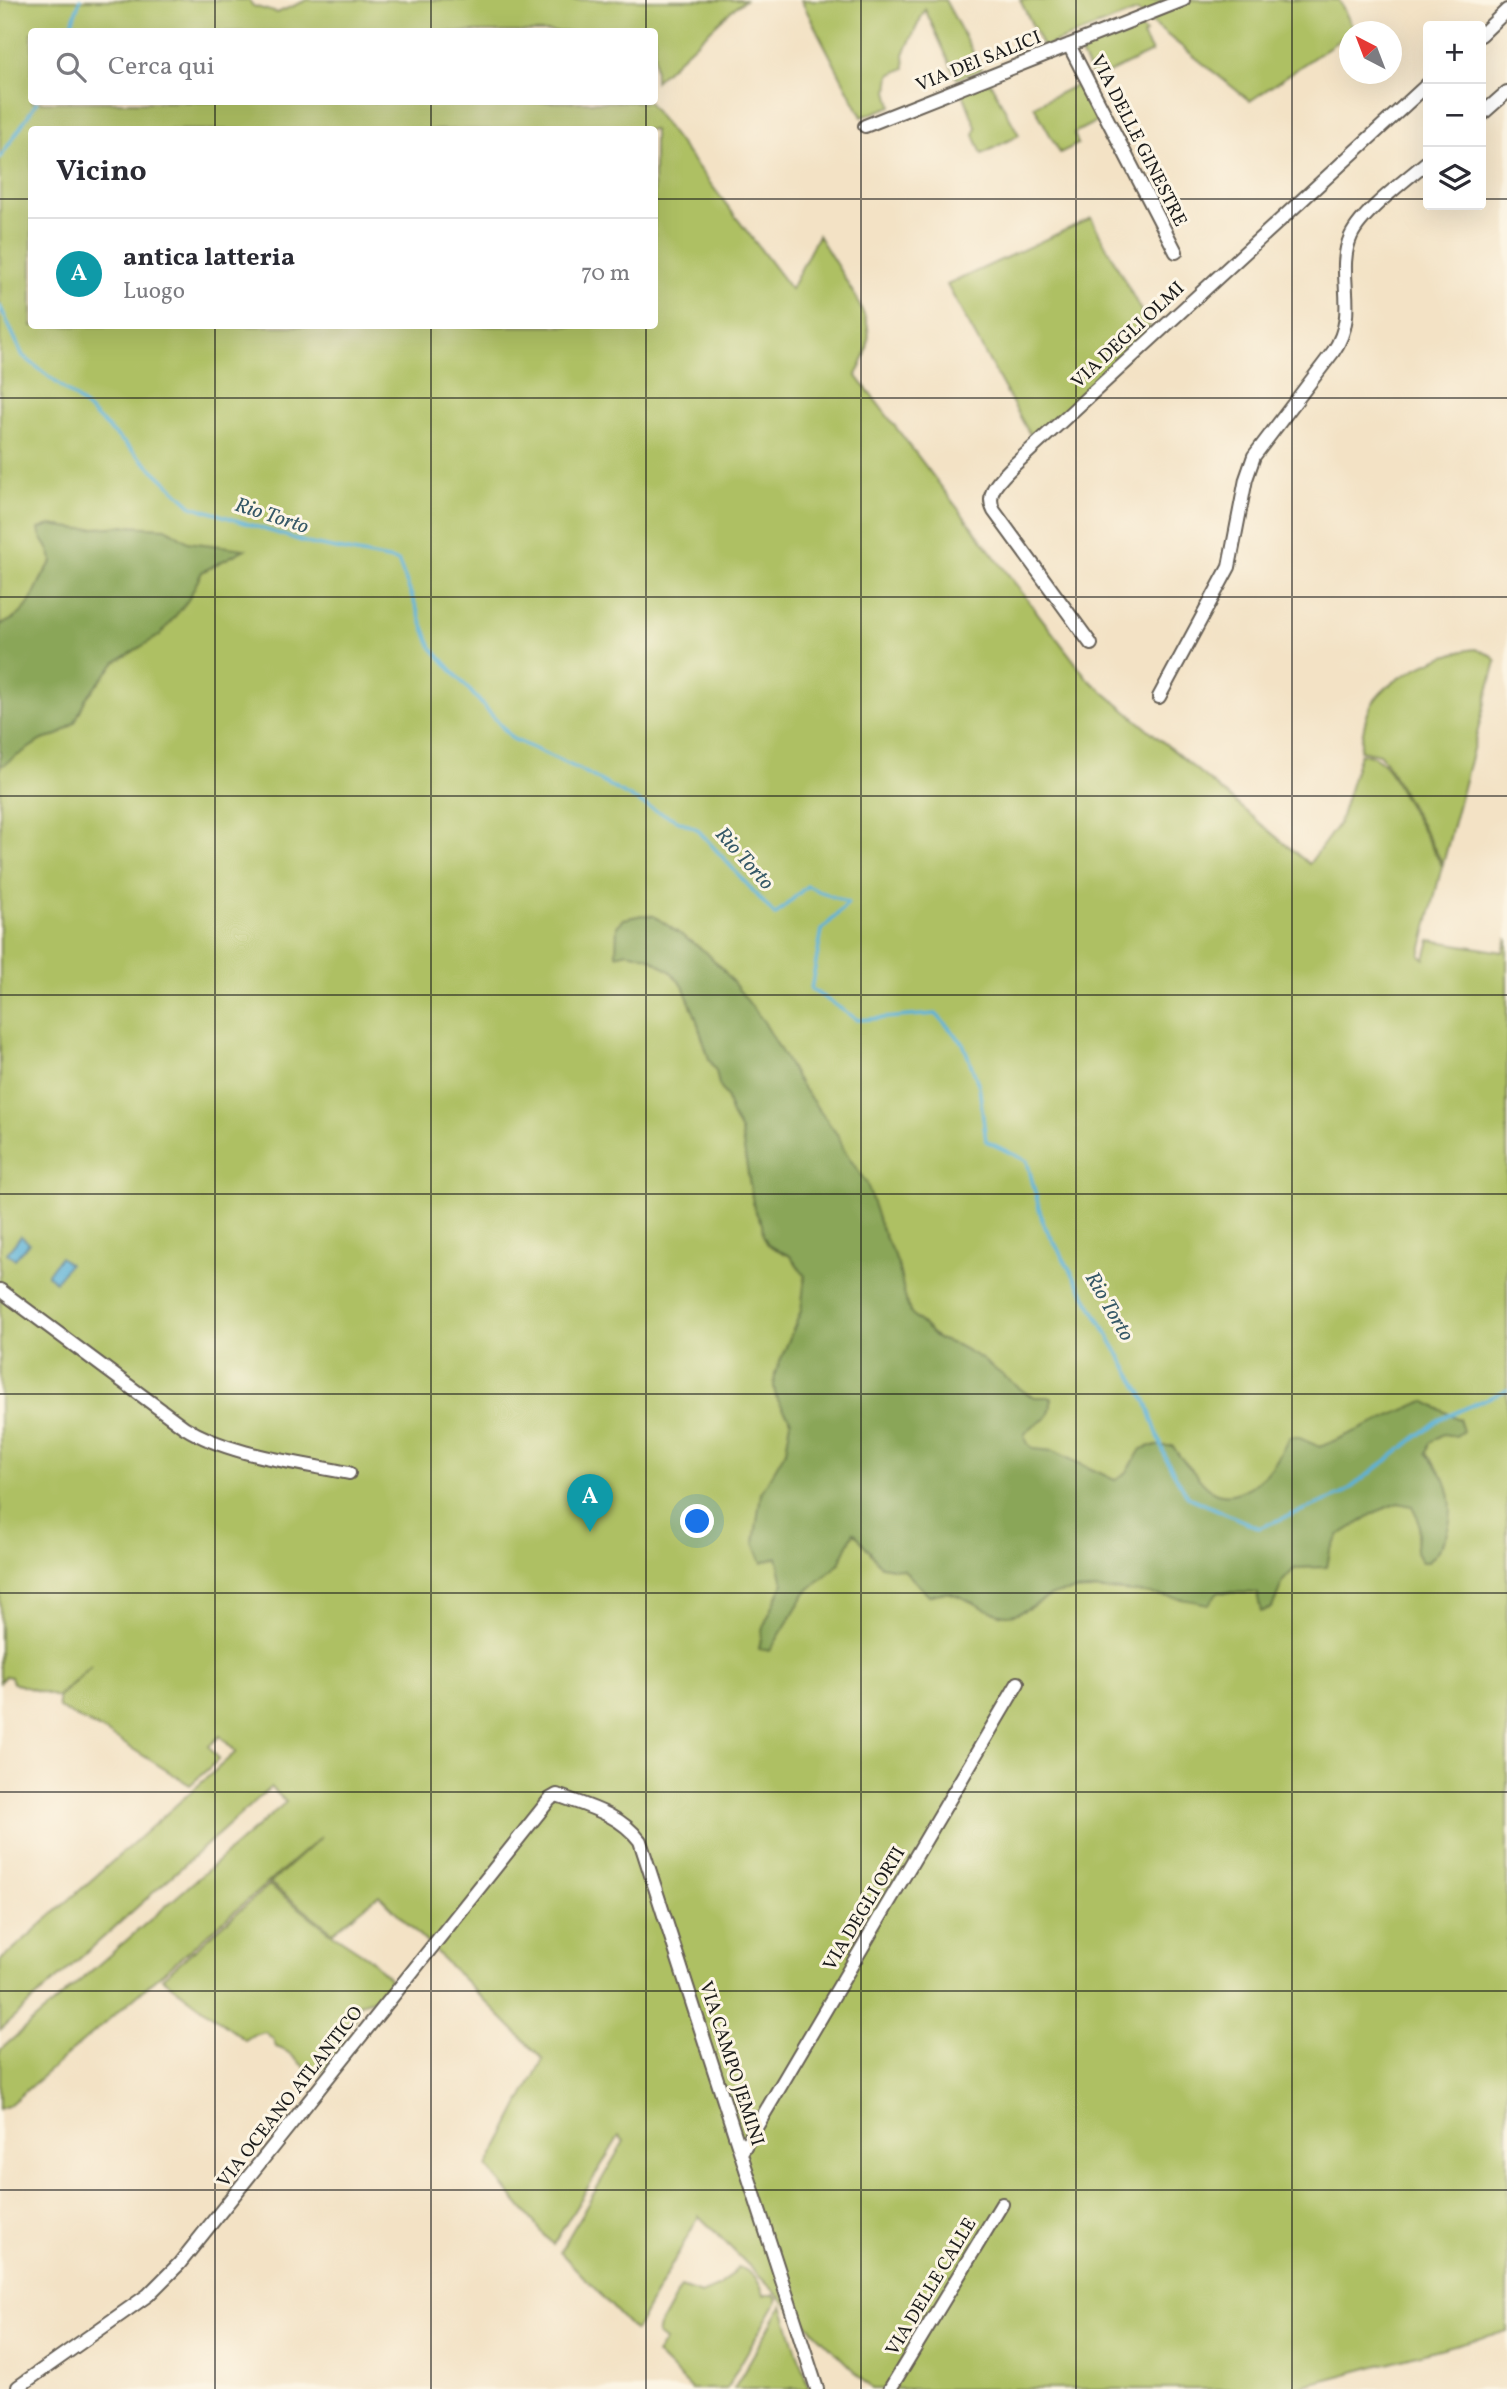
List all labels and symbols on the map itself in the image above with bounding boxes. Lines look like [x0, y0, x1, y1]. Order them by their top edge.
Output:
north arrow [1339, 21, 1402, 84]
street label: VIA DEI SALICI [912, 25, 1045, 99]
street label: VIA DELLE GINESTRE [1084, 51, 1193, 231]
street label: VIA DEGLI OLMI [1066, 276, 1191, 395]
water label: Rio Torto [231, 491, 313, 542]
water label: Rio Torto [708, 821, 780, 897]
water label: Rio Torto [1077, 1267, 1140, 1347]
pin: A [567, 1474, 613, 1532]
your location [680, 1504, 714, 1538]
street label: VIA DEGLI ORTI [817, 1842, 912, 1976]
street label: VIA CAMPO JEMINI [692, 1978, 770, 2149]
street label: VIA OCEANO ATLANTICO [211, 2001, 370, 2193]
street label: VIA DELLE CALLE [880, 2213, 983, 2361]

